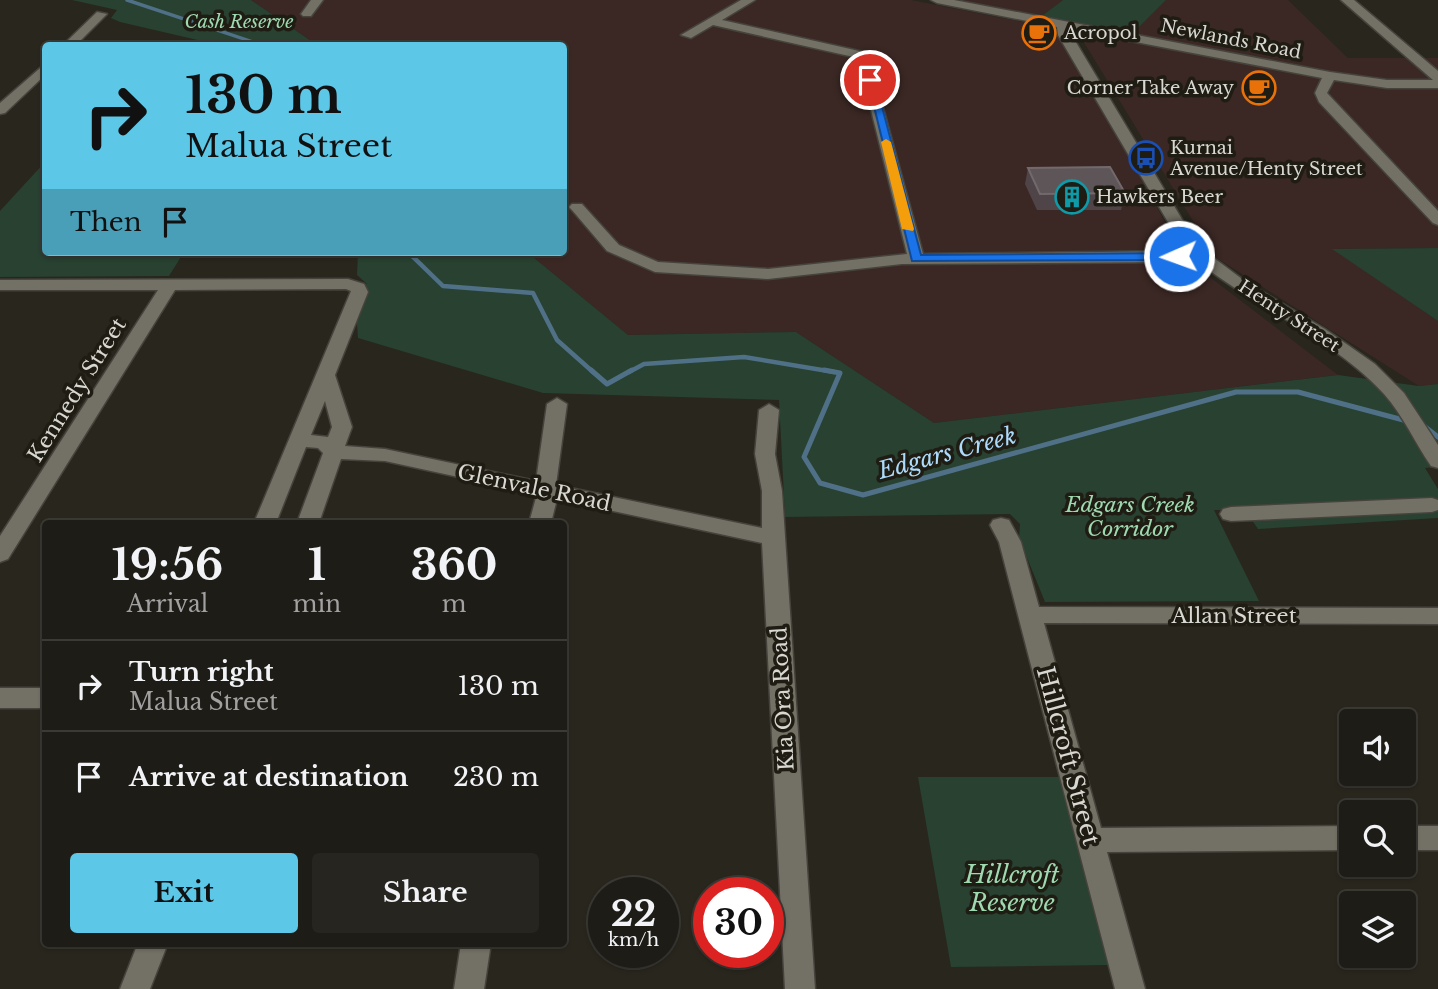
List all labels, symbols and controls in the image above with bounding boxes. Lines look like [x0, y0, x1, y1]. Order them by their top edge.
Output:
park label: Cash Reserve [185, 11, 293, 33]
cafe icon: Acropol [1020, 14, 1058, 52]
street label: Newlands Road [1159, 15, 1303, 63]
place label: Acropol [1063, 22, 1137, 44]
pin [840, 50, 900, 110]
icon: arrive [851, 61, 889, 99]
text: 130 m [185, 65, 342, 126]
cafe icon: Corner Take Away [1240, 69, 1278, 107]
icon: right [70, 70, 161, 161]
place label: Corner Take Away [1067, 77, 1234, 99]
text: Malua Street [185, 126, 392, 166]
place label: Kurnai Avenue/Henty Street [1169, 137, 1363, 180]
bus stop icon: Kurnai Avenue/Henty Street [1127, 139, 1165, 177]
building icon: Hawkers Beer [1053, 178, 1091, 216]
place label: Hawkers Beer [1096, 186, 1224, 208]
icon: arrive [156, 203, 194, 241]
text: Then [70, 206, 142, 238]
position arrow [1142, 219, 1216, 293]
street label: Henty Street [1234, 275, 1344, 357]
street label: Kennedy Street [22, 313, 132, 467]
water label: Edgars Creek [874, 421, 1019, 485]
street label: Glenvale Road [455, 459, 613, 517]
park label: Edgars Creek Corridor [1064, 492, 1195, 542]
text: 19:56 [111, 539, 223, 591]
text: 1 [308, 539, 326, 591]
text: 360 [411, 539, 497, 591]
text: Arrival [127, 590, 208, 618]
text: min [293, 590, 341, 618]
text: m [442, 590, 466, 618]
street label: Allan Street [1170, 603, 1297, 629]
street label: Kia Ora Road [766, 626, 800, 772]
text: Turn right [129, 656, 274, 688]
street label: Hillcroft Street [1031, 663, 1106, 848]
icon: right [70, 667, 108, 705]
text: 130 m [457, 670, 539, 702]
text: Malua Street [129, 688, 278, 716]
map controls [1339, 709, 1416, 968]
button: sound [1339, 709, 1416, 786]
icon: arrive [70, 758, 108, 796]
text: Arrive at destination [129, 761, 409, 793]
text: 230 m [453, 761, 539, 793]
button: search [1339, 800, 1416, 877]
button: Exit [70, 853, 298, 933]
button: Share [312, 853, 539, 933]
park label: Hillcroft Reserve [964, 860, 1060, 917]
speed limit sign: 30 [693, 877, 784, 968]
button: layers [1339, 891, 1416, 968]
text: 22 [611, 892, 656, 935]
text: km/h [608, 929, 659, 951]

